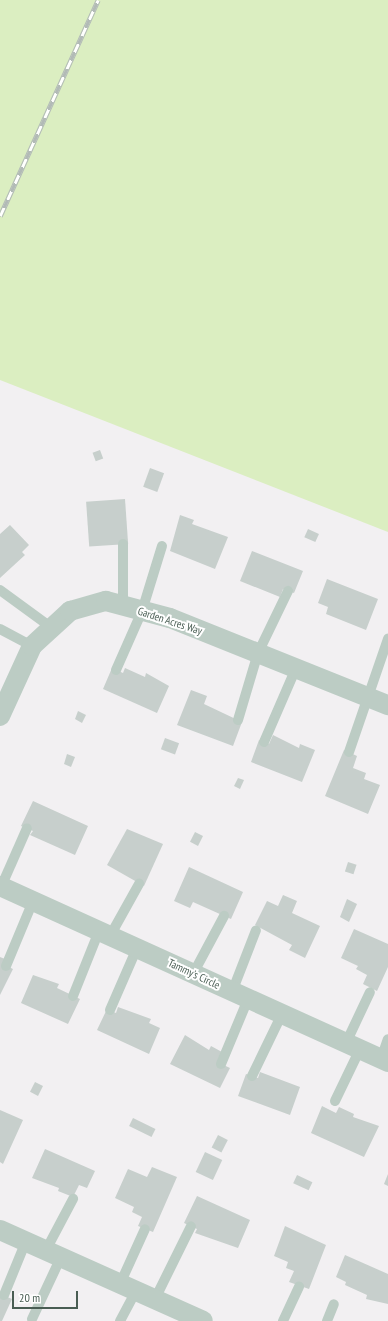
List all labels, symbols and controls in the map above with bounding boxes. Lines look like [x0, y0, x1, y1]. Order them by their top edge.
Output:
street label: Garden Acres Way [136, 604, 204, 638]
street label: Tammy's Circle [166, 956, 222, 992]
scale bar [14, 1283, 80, 1309]
text: 20 m [19, 1290, 40, 1305]

